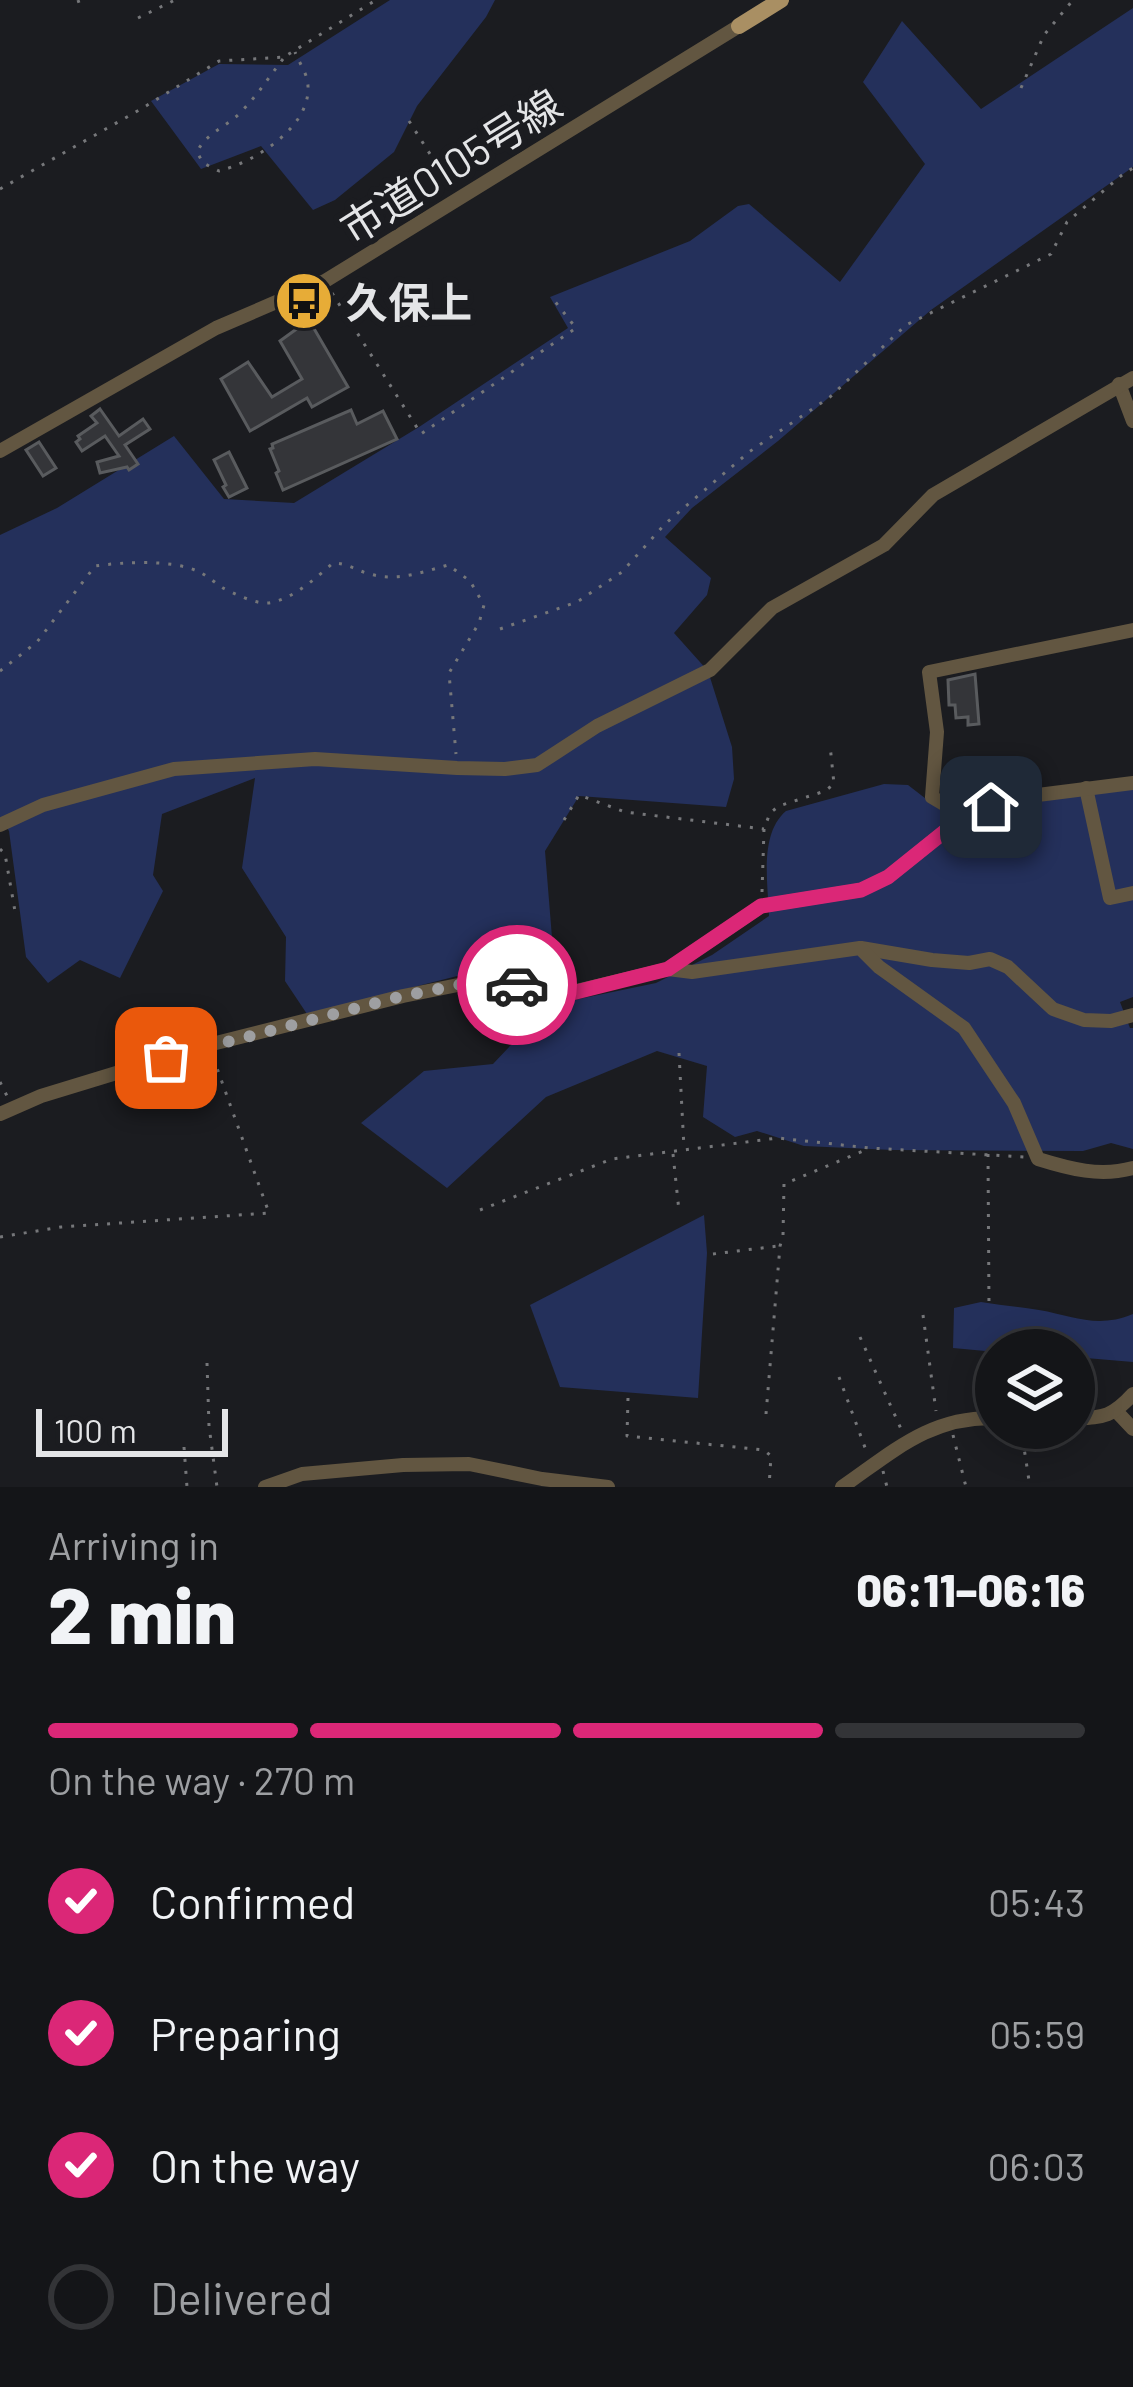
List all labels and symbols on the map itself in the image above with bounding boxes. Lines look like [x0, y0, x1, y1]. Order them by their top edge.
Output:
street label: 市道0105号線 [331, 77, 569, 253]
bus stop icon: 久保上 [273, 270, 335, 332]
place label: 久保上 [346, 276, 472, 326]
pin [940, 756, 1042, 858]
courier [457, 925, 577, 1045]
pin [115, 1007, 217, 1109]
scale bar [36, 1403, 228, 1456]

